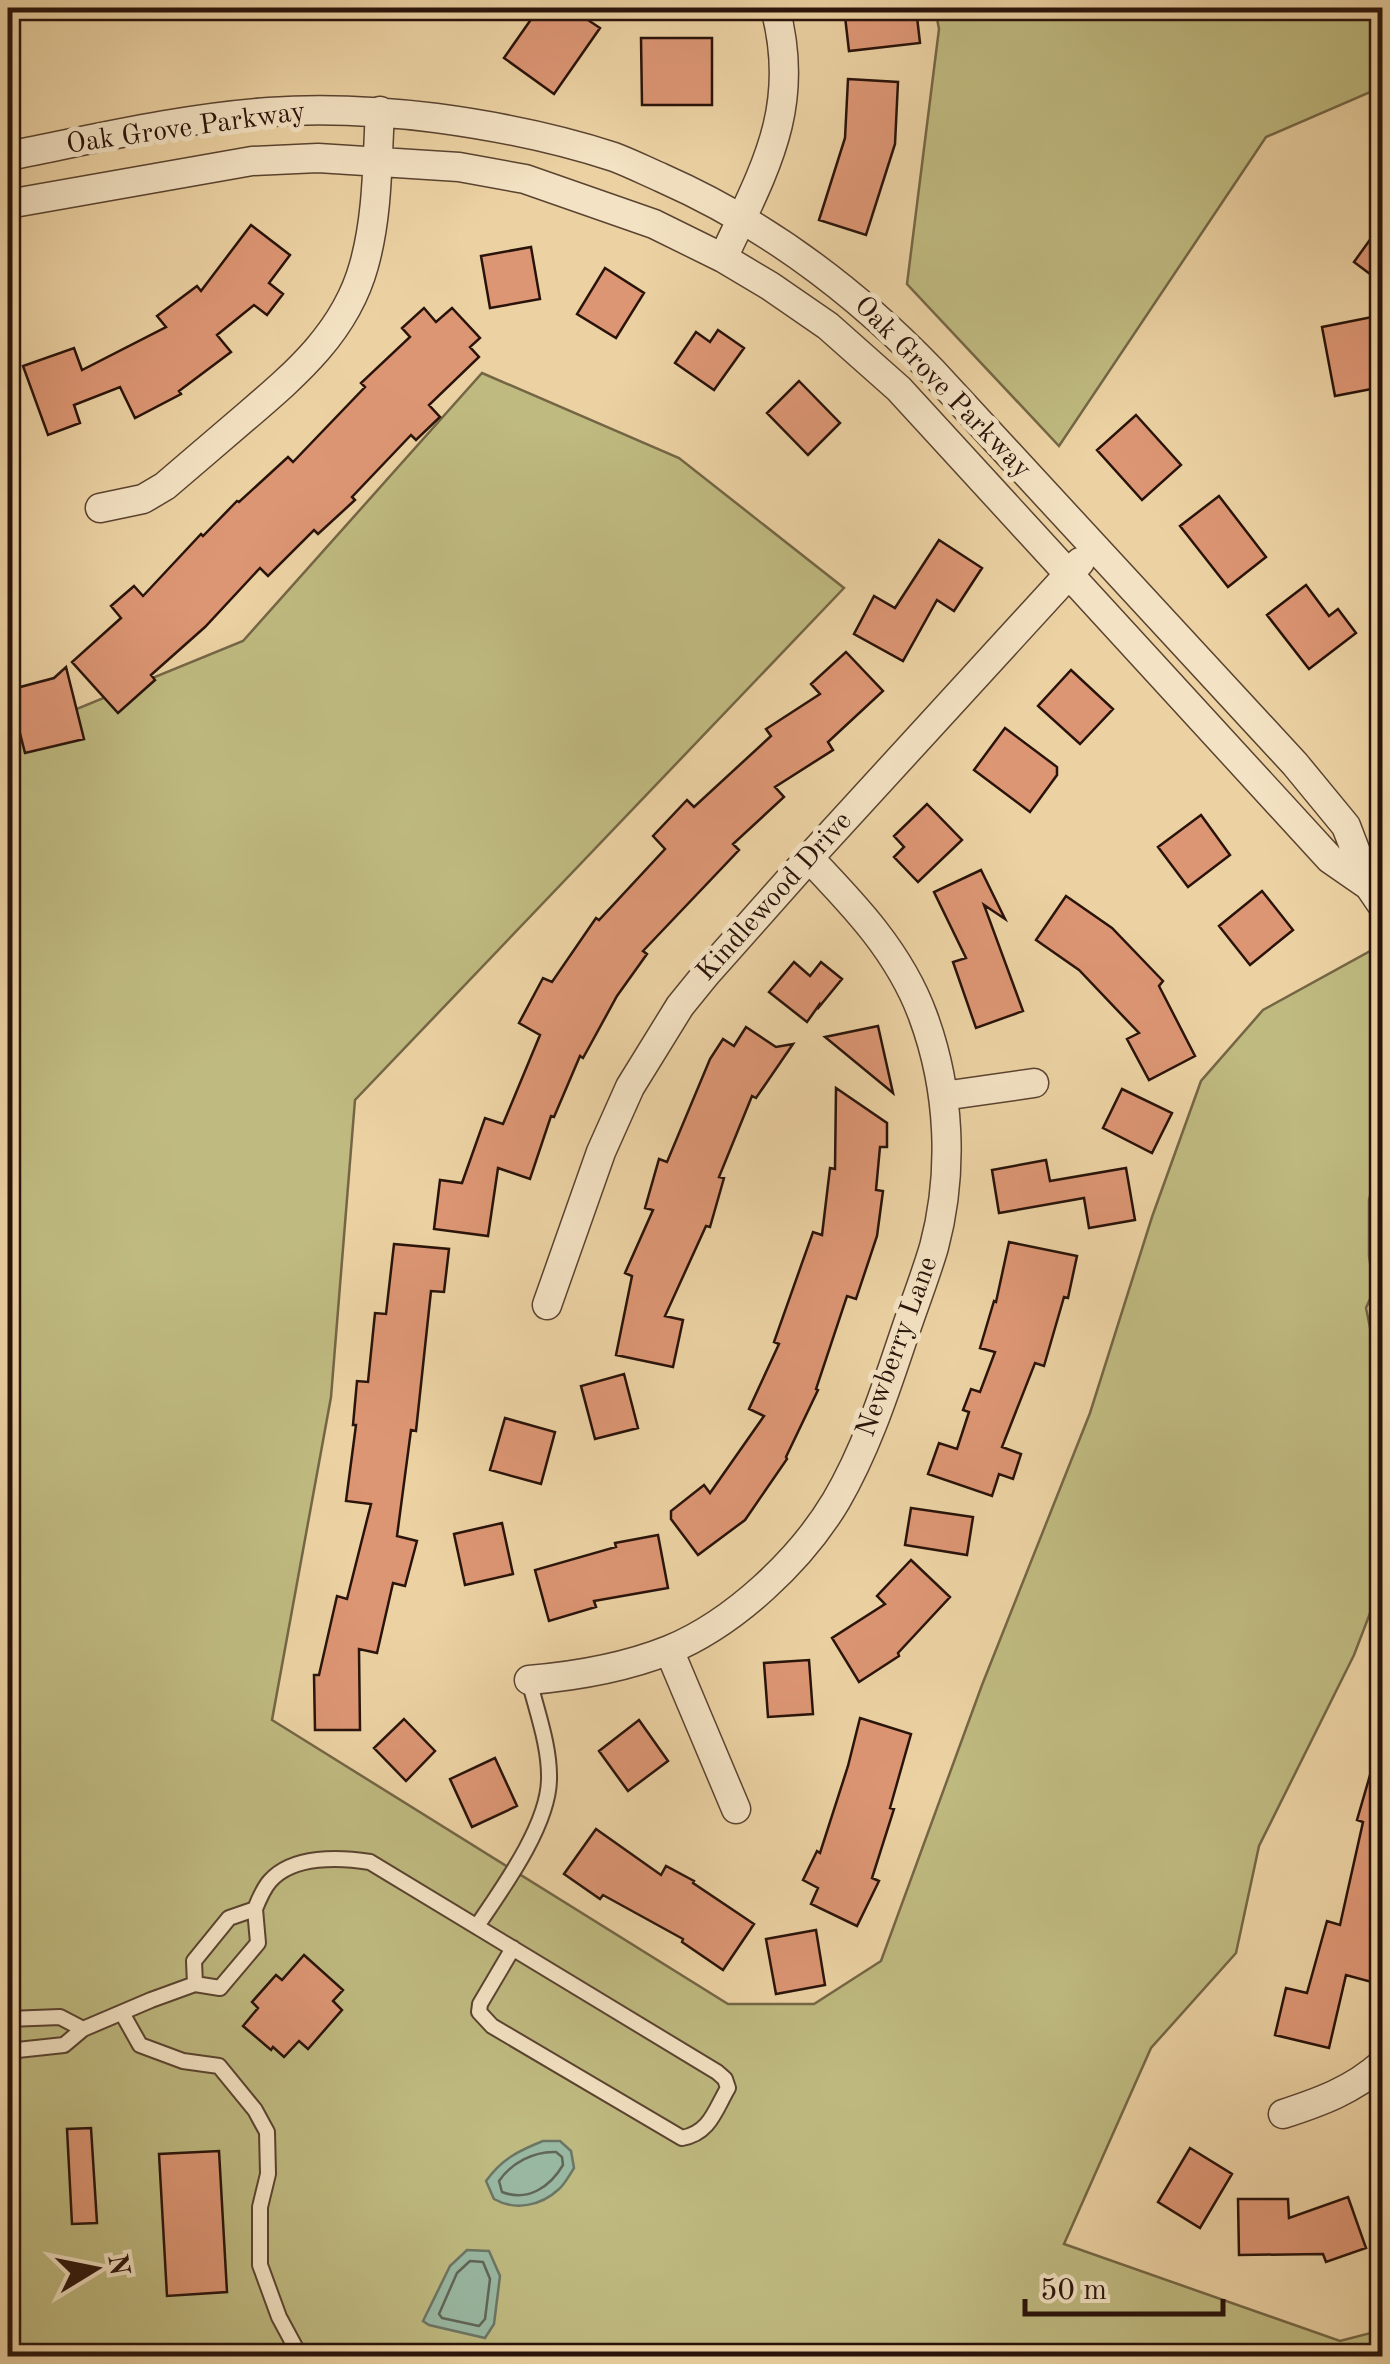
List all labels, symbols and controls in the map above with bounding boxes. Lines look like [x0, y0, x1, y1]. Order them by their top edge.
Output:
street label: Oak Grove Parkway [65, 98, 308, 160]
street label: Oak Grove Parkway [848, 292, 1036, 485]
street label: Kindlewood Drive [692, 807, 858, 987]
street label: Newberry Lane [852, 1253, 944, 1441]
north arrow [45, 2219, 145, 2319]
text: N [101, 2252, 132, 2279]
scale bar [1025, 2254, 1222, 2316]
text: 50 m [1040, 2276, 1107, 2306]

